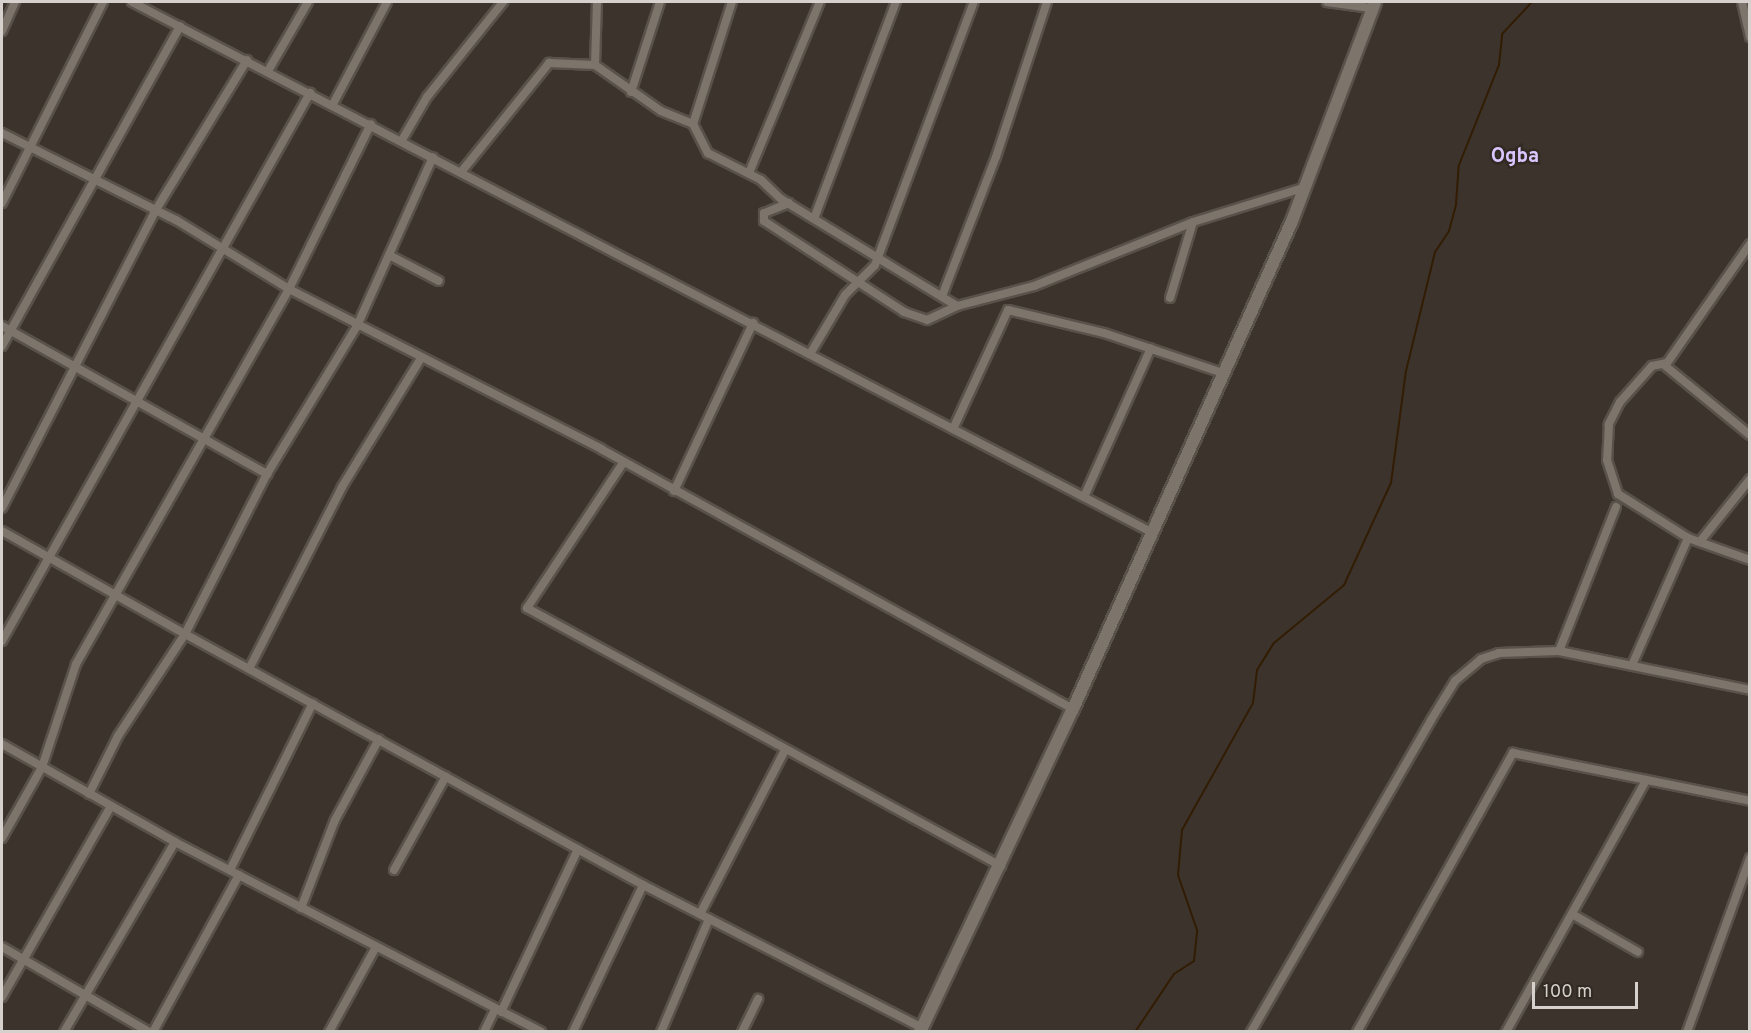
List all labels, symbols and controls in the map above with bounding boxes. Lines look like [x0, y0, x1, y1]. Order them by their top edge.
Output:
district label: Ogba [1491, 145, 1539, 169]
scale bar [1535, 970, 1642, 1008]
text: 100 m [1543, 981, 1592, 1004]

